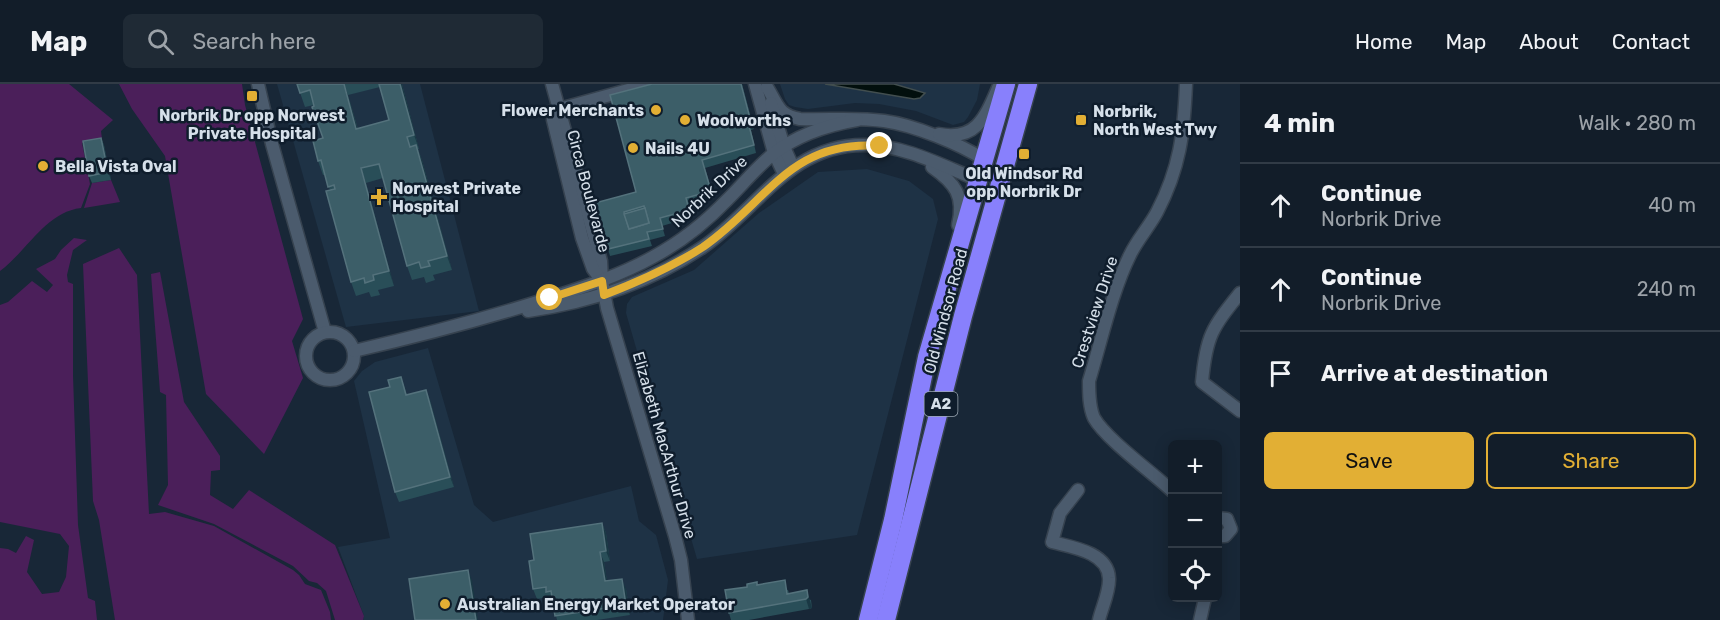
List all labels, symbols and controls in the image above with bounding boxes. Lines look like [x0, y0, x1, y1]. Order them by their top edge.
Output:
search box [123, 14, 543, 68]
text: Map [30, 25, 87, 58]
icon: search [144, 25, 177, 58]
text: Search here [192, 28, 316, 55]
text: Home [1355, 29, 1412, 54]
text: Map [1445, 29, 1486, 54]
text: About [1519, 29, 1579, 54]
text: Contact [1612, 29, 1690, 54]
marker: Norbrik Dr opp Norwest Private Hospital [245, 89, 259, 103]
place label: Flower Merchants [501, 101, 644, 120]
place label: Norbrik, North West Twy [1093, 102, 1217, 139]
marker: Flower Merchants [649, 103, 663, 117]
place label: Norbrik Dr opp Norwest Private Hospital [159, 106, 345, 143]
text: 4 min [1264, 108, 1335, 139]
place label: Woolworths [697, 111, 791, 130]
text: Walk · 280 m [1578, 111, 1696, 135]
marker: Woolworths [678, 113, 692, 127]
marker: Norbrik, North West Twy [1074, 113, 1088, 127]
street label: Circa Boulevarde [563, 128, 614, 254]
route end [866, 132, 892, 158]
place label: Nails 4U [645, 139, 710, 158]
marker: Nails 4U [626, 141, 640, 155]
marker: Old Windsor Rd opp Norbrik Dr [1017, 147, 1031, 161]
street label: Norbrik Drive [668, 152, 751, 231]
place label: Bella Vista Oval [55, 157, 177, 176]
marker: Bella Vista Oval [36, 159, 50, 173]
place label: Old Windsor Rd opp Norbrik Dr [965, 164, 1083, 201]
place label: Norwest Private Hospital [392, 179, 521, 216]
text: Continue [1321, 180, 1422, 207]
marker: Norwest Private Hospital [370, 188, 388, 206]
icon: ahead [1264, 189, 1297, 222]
text: 40 m [1648, 193, 1696, 217]
text: Norbrik Drive [1321, 207, 1441, 231]
street label: Old Windsor Road [920, 247, 971, 376]
street label: Crestview Drive [1067, 254, 1121, 370]
text: Continue [1321, 264, 1422, 291]
icon: ahead [1264, 273, 1297, 306]
text: 240 m [1637, 277, 1696, 301]
route start [536, 284, 562, 310]
text: Norbrik Drive [1321, 291, 1441, 315]
street label: Elizabeth MacArthur Drive [629, 349, 700, 541]
icon: arrive [1264, 357, 1297, 390]
text: Arrive at destination [1321, 360, 1548, 387]
road number: A2 [924, 392, 958, 416]
button: Save [1264, 432, 1474, 489]
button: Share [1486, 432, 1696, 489]
map controls [1168, 440, 1222, 602]
button: + [1168, 440, 1222, 494]
button: − [1168, 494, 1222, 548]
button: locate [1168, 548, 1222, 602]
place label: Australian Energy Market Operator [457, 595, 736, 614]
marker: Australian Energy Market Operator [438, 597, 452, 611]

